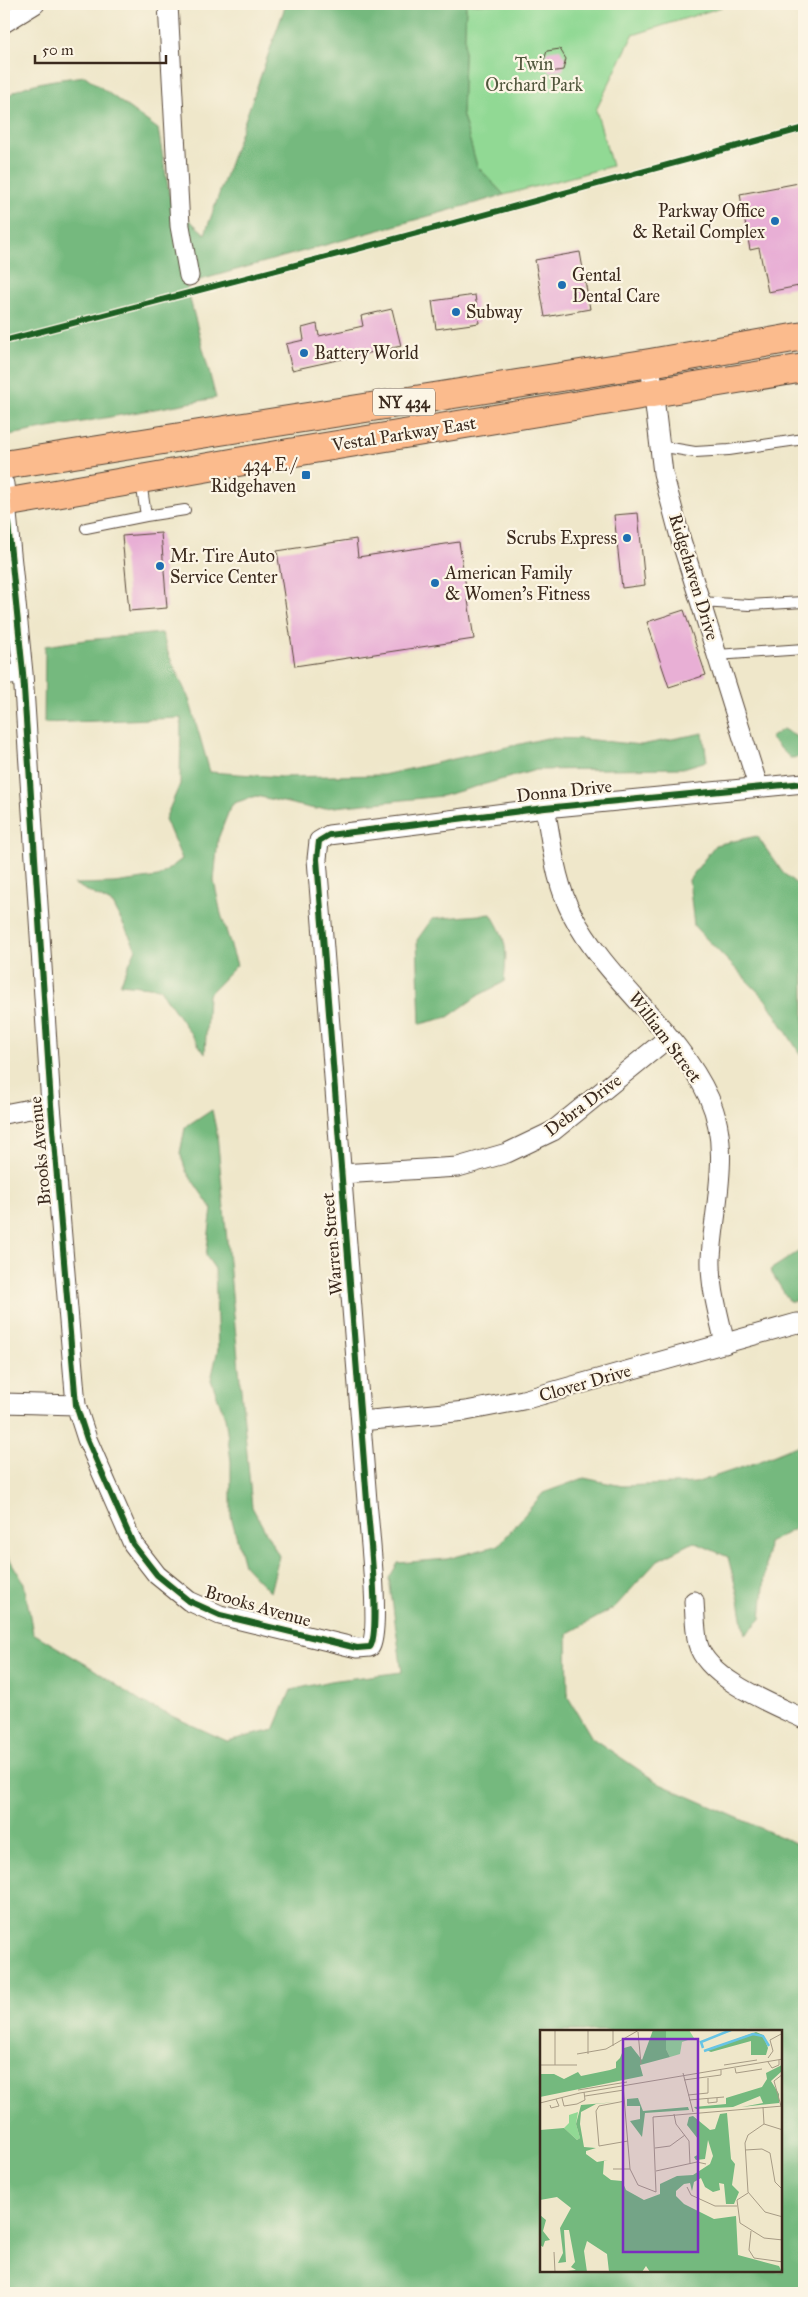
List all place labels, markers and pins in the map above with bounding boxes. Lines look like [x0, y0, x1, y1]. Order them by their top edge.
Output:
place label: Parkway Office & Retail Complex [632, 200, 765, 243]
marker: Parkway Office & Retail Complex [769, 215, 781, 227]
place label: Gental Dental Care [572, 264, 660, 307]
marker: Gental Dental Care [556, 279, 568, 291]
place label: Subway [466, 301, 523, 323]
marker: Subway [450, 306, 462, 318]
place label: Battery World [314, 342, 419, 364]
marker: Battery World [298, 347, 310, 359]
place label: 434 E / Ridgehaven [210, 454, 298, 498]
marker: 434 E / Ridgehaven [300, 469, 312, 481]
place label: Scrubs Express [506, 527, 617, 549]
marker: Scrubs Express [621, 532, 633, 544]
place label: Mr. Tire Auto Service Center [170, 545, 278, 588]
marker: Mr. Tire Auto Service Center [154, 560, 166, 572]
place label: American Family & Women's Fitness [444, 562, 590, 605]
marker: American Family & Women's Fitness [429, 577, 441, 589]

